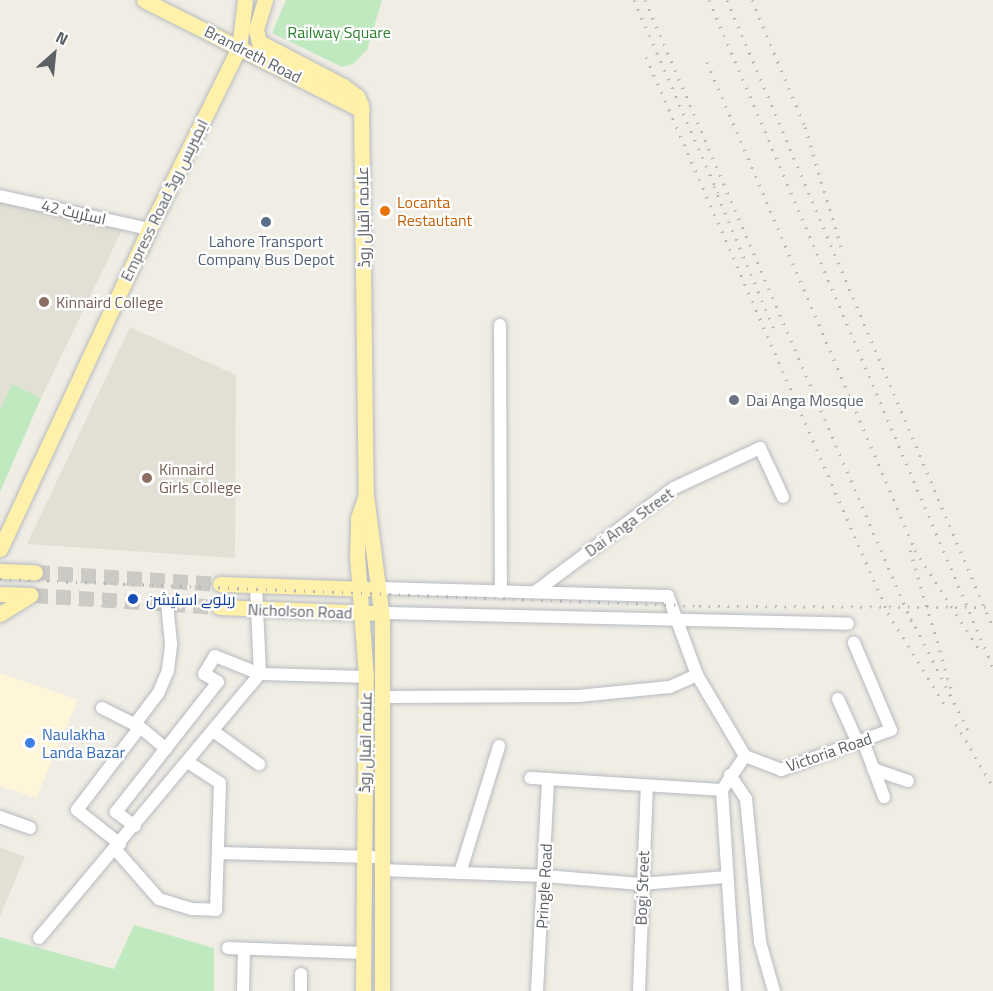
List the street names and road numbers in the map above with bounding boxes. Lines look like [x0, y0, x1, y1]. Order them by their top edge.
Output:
street label: Brandreth Road [201, 21, 305, 87]
street label: Empress Road ایمپریس روڈ [116, 116, 212, 284]
street label: علامہ اقبال روڈ [353, 166, 373, 268]
street label: اسٹریٹ 42 [40, 195, 108, 229]
street label: Dai Anga Street [581, 484, 677, 560]
street label: Nicholson Road [247, 600, 353, 622]
street label: علامہ اقبال روڈ [355, 691, 375, 793]
street label: Victoria Road [784, 728, 874, 776]
street label: Pringle Road [532, 843, 556, 929]
street label: Bogi Street [631, 850, 653, 926]

